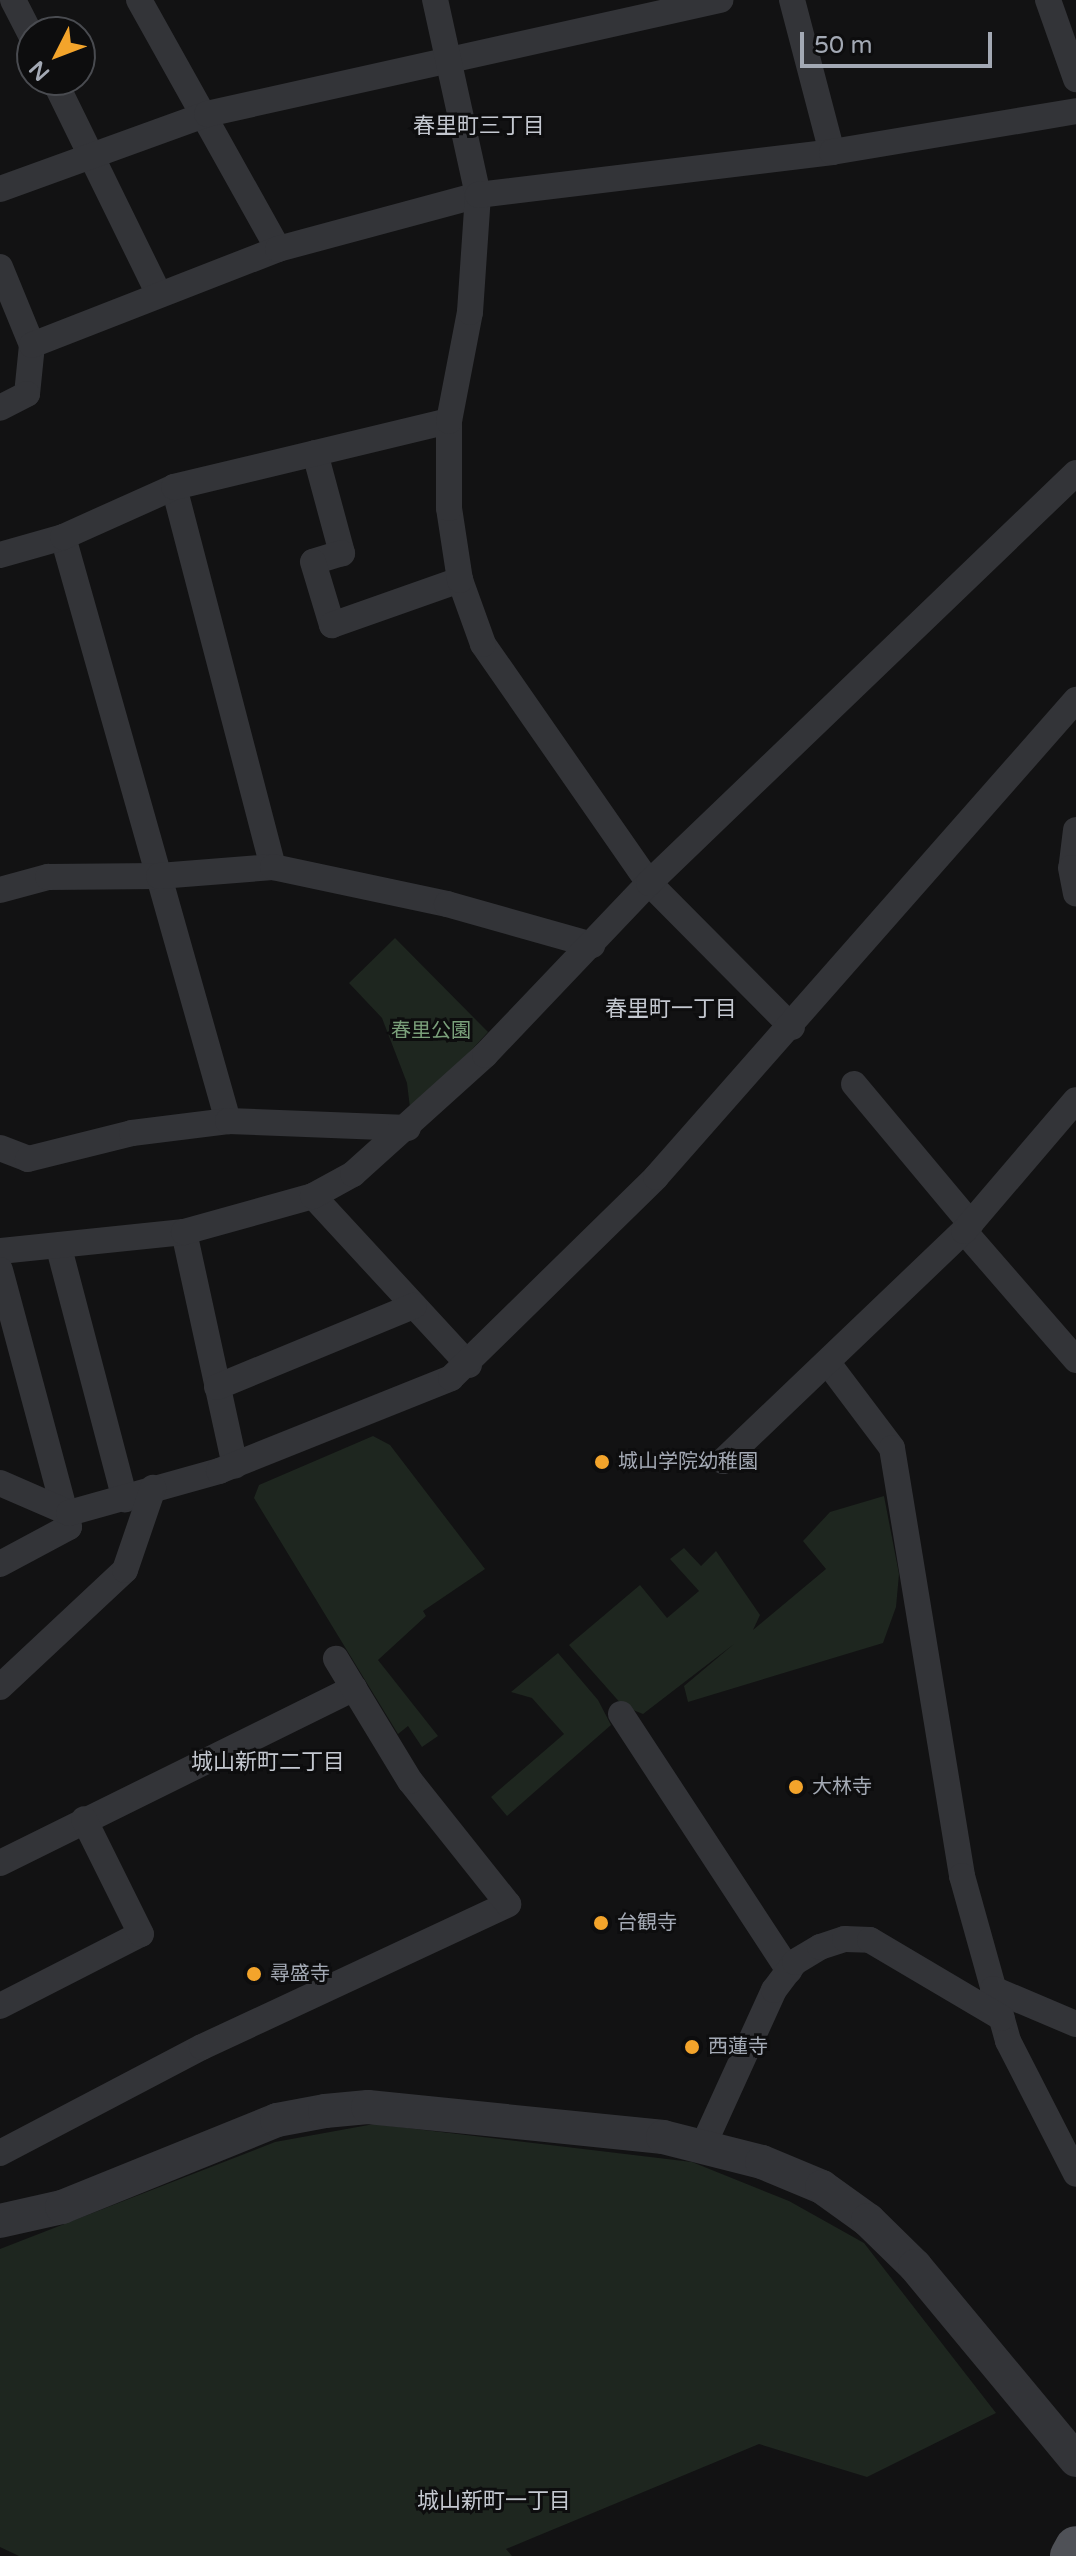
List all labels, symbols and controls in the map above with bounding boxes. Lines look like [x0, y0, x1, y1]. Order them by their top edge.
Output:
north arrow [16, 16, 96, 96]
scale bar [804, 16, 996, 66]
text: 50 m [814, 31, 872, 60]
text: N [24, 55, 55, 86]
district label: 春里町三丁目 [413, 114, 545, 140]
district label: 春里町一丁目 [605, 997, 737, 1023]
park label: 春里公園 [391, 1019, 471, 1043]
place label: 城山学院幼稚園 [618, 1450, 758, 1474]
marker: 城山学院幼稚園 [593, 1453, 611, 1471]
district label: 城山新町二丁目 [191, 1750, 345, 1776]
place label: 大林寺 [812, 1775, 872, 1799]
marker: 大林寺 [787, 1778, 805, 1796]
place label: 台観寺 [617, 1911, 677, 1935]
marker: 台観寺 [592, 1914, 610, 1932]
place label: 尋盛寺 [270, 1962, 330, 1986]
marker: 尋盛寺 [245, 1965, 263, 1983]
place label: 西蓮寺 [708, 2035, 768, 2059]
marker: 西蓮寺 [683, 2038, 701, 2056]
district label: 城山新町一丁目 [417, 2489, 571, 2515]

